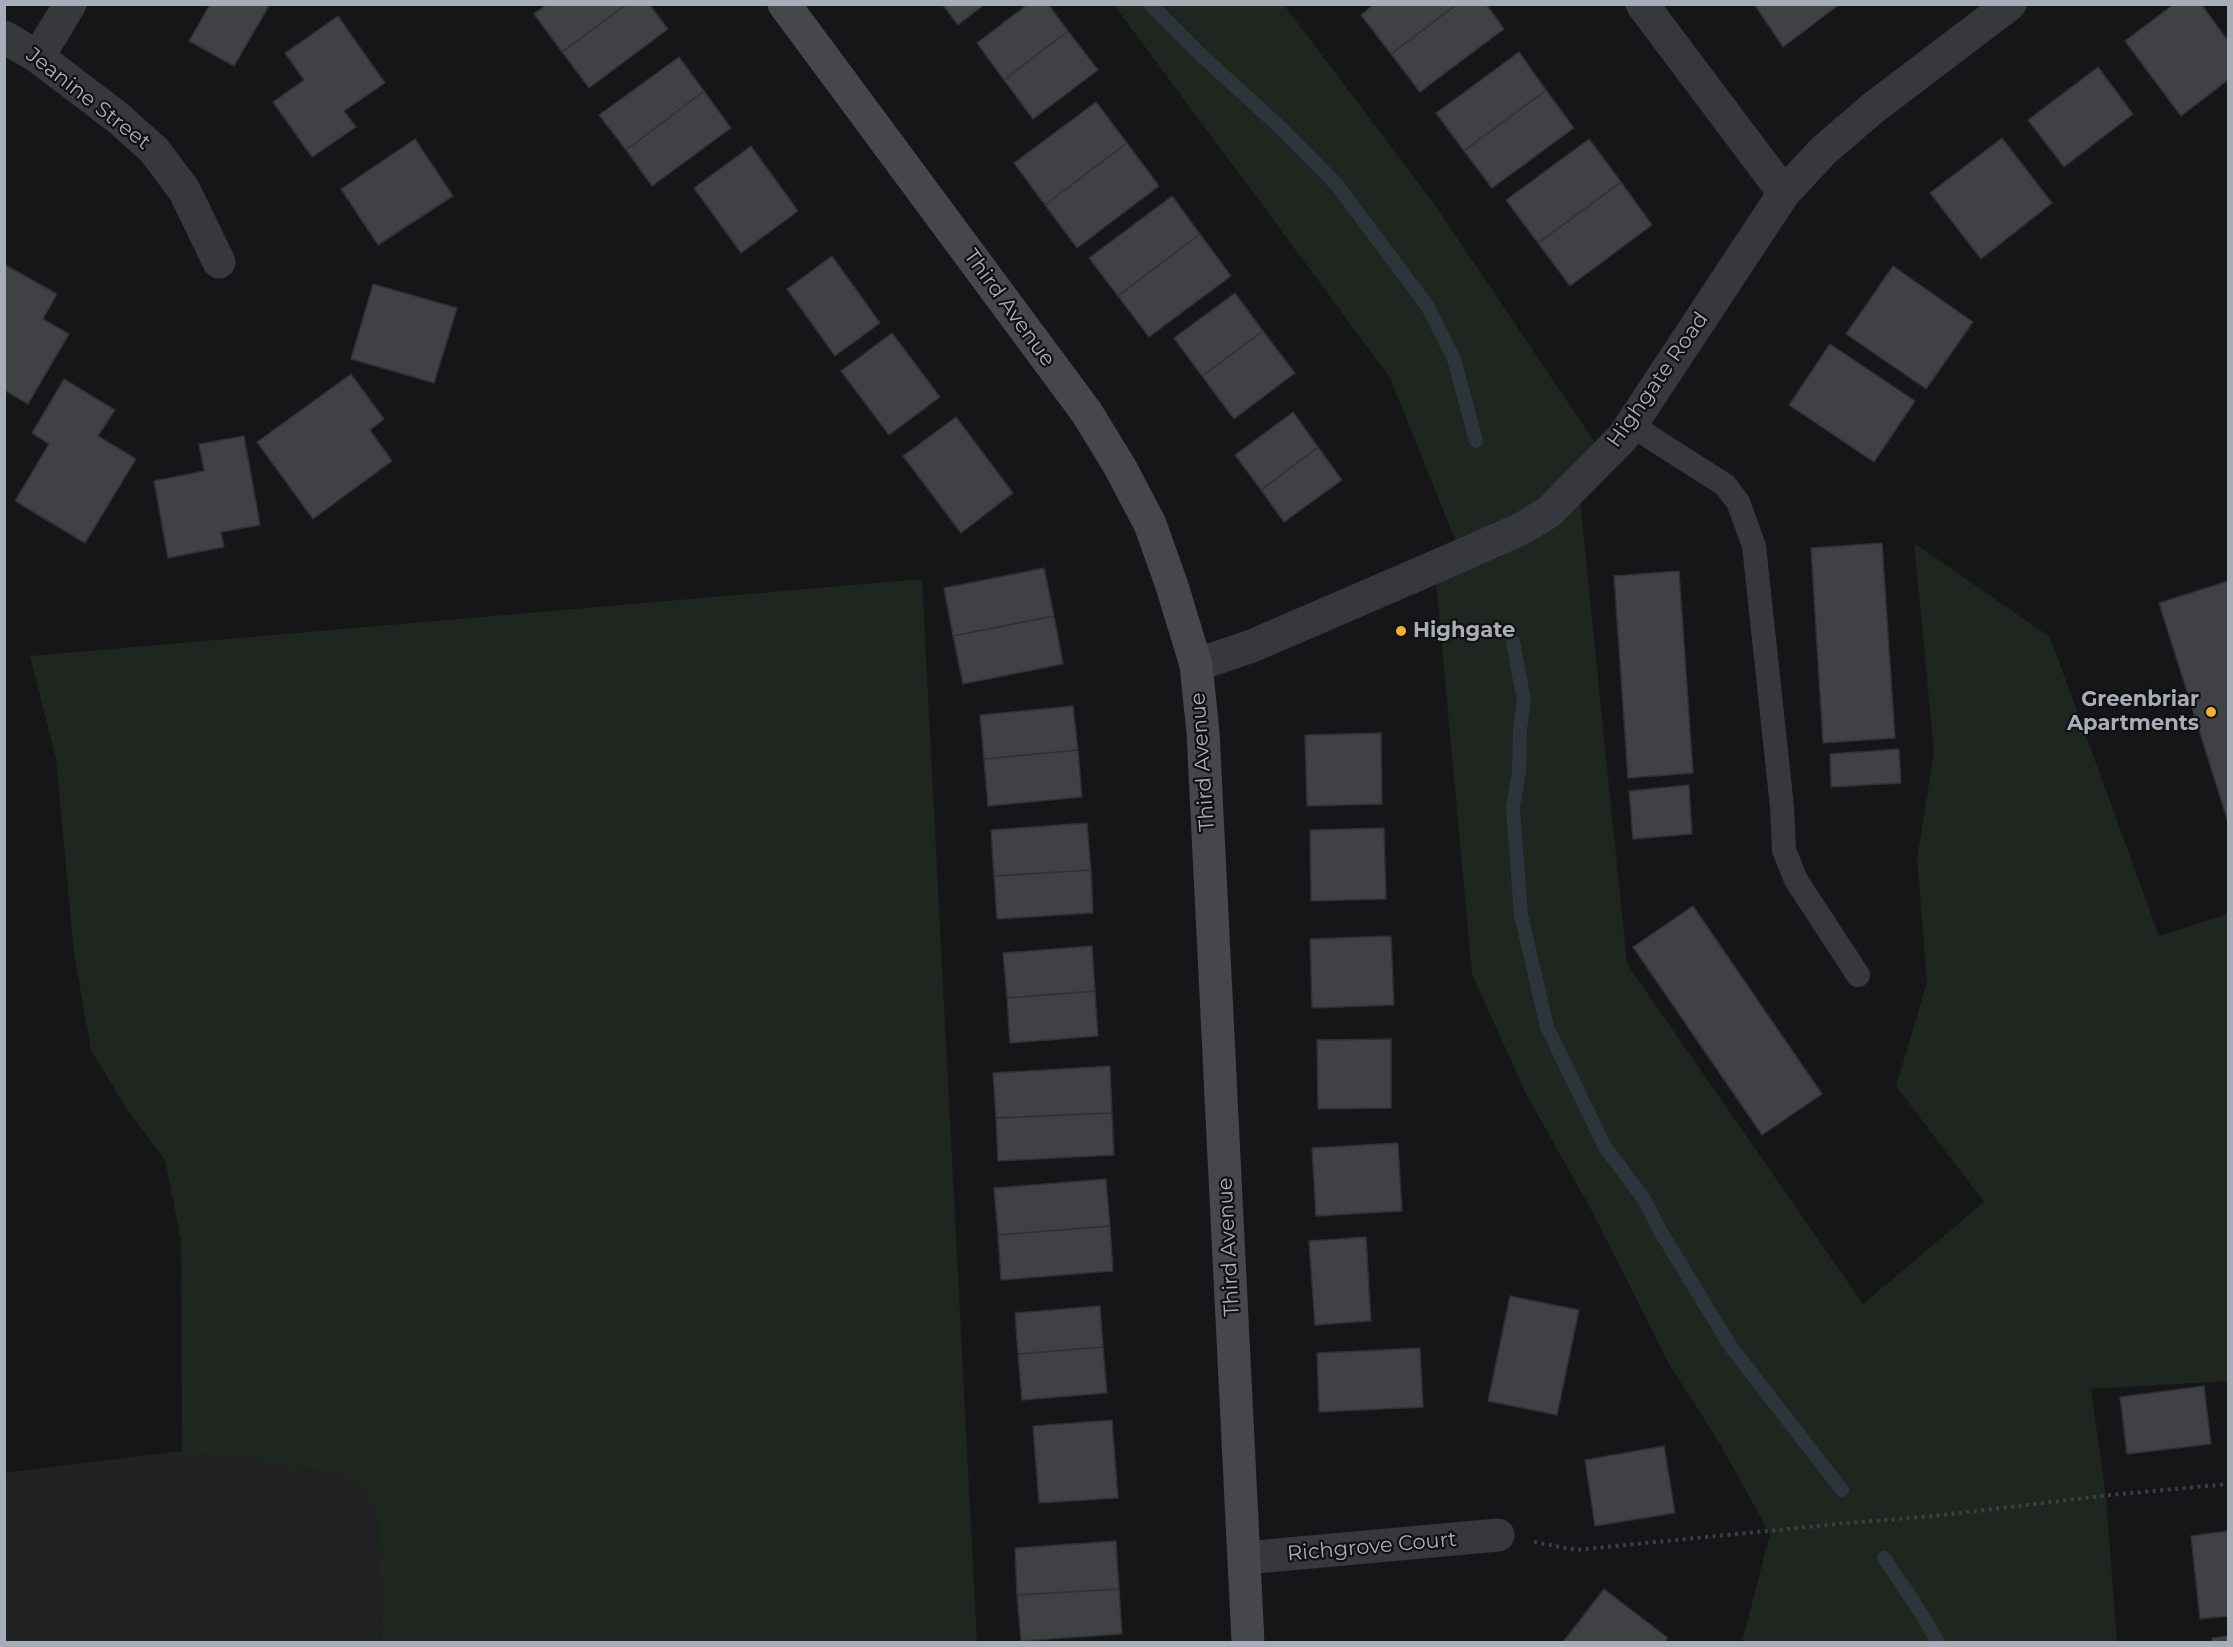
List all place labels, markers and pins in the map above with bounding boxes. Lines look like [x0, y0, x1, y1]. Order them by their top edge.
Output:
place label: Highgate [1413, 618, 1515, 644]
marker: Highgate [1394, 624, 1408, 638]
place label: Greenbriar Apartments [2067, 687, 2199, 737]
marker: Greenbriar Apartments [2204, 705, 2218, 719]

